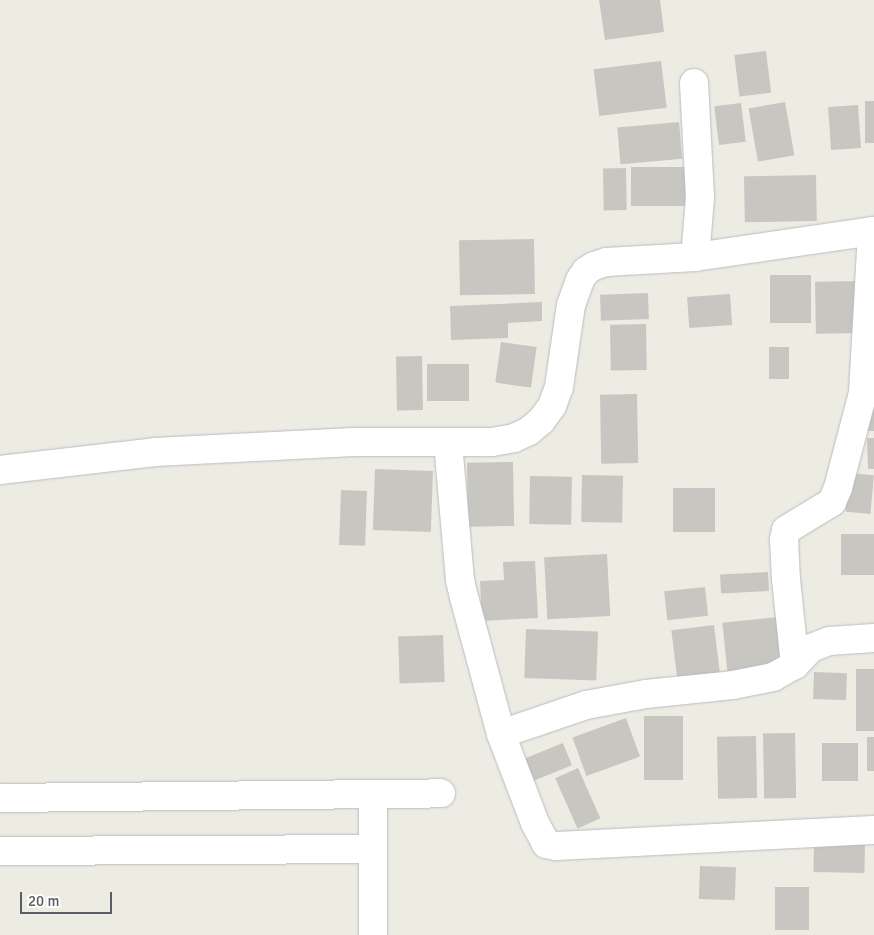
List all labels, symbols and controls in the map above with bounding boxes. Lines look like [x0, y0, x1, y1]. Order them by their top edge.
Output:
scale bar [22, 882, 115, 914]
text: 20 m [28, 892, 59, 910]

